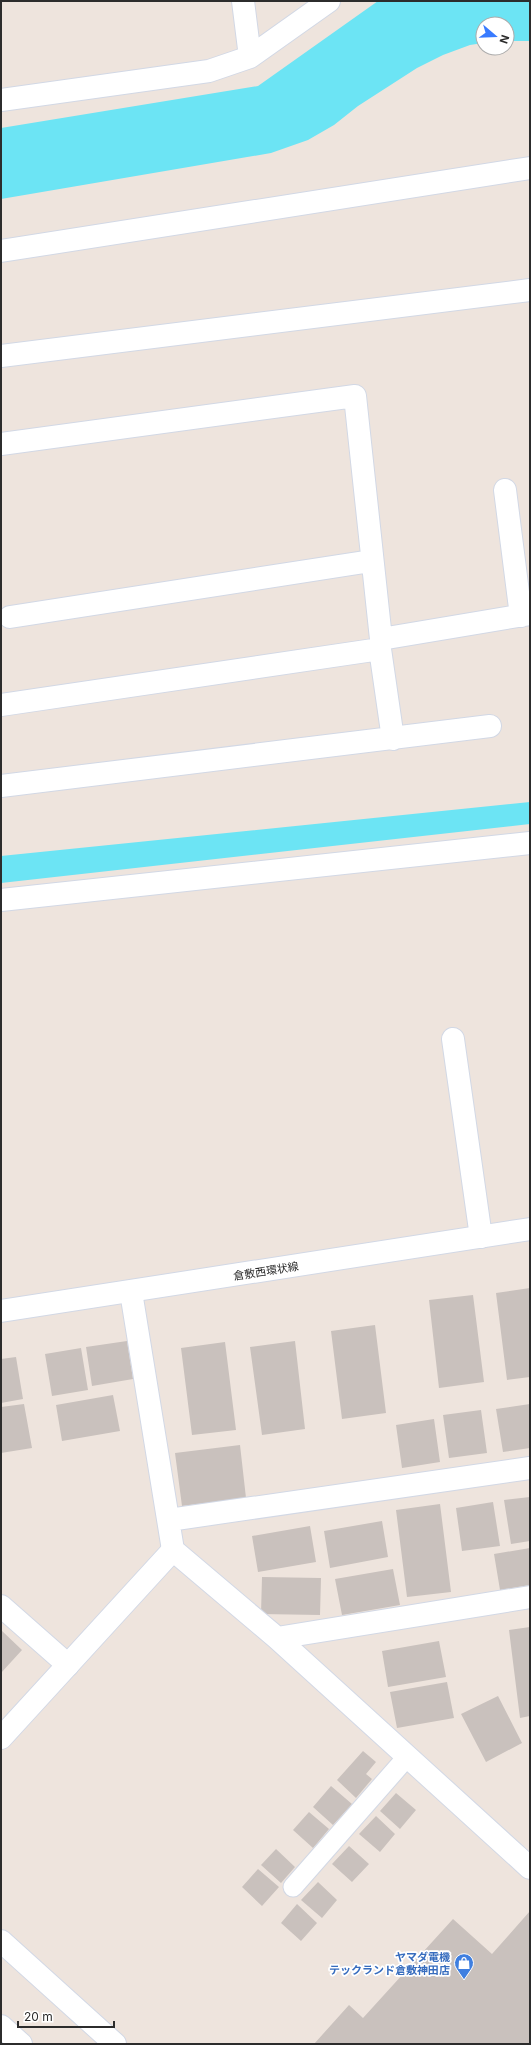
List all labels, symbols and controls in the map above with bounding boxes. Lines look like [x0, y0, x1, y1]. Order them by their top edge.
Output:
north arrow [475, 16, 515, 56]
text: N [496, 33, 512, 46]
street label: 倉敷西環状線 [232, 1259, 300, 1283]
place label: ヤマダ電機 テックランド倉敷神田店 [329, 1950, 450, 1977]
shop icon: ヤマダ電機 テックランド倉敷神田店 [453, 1952, 475, 1980]
scale bar [18, 2003, 114, 2029]
text: 20 m [24, 2009, 53, 2024]

